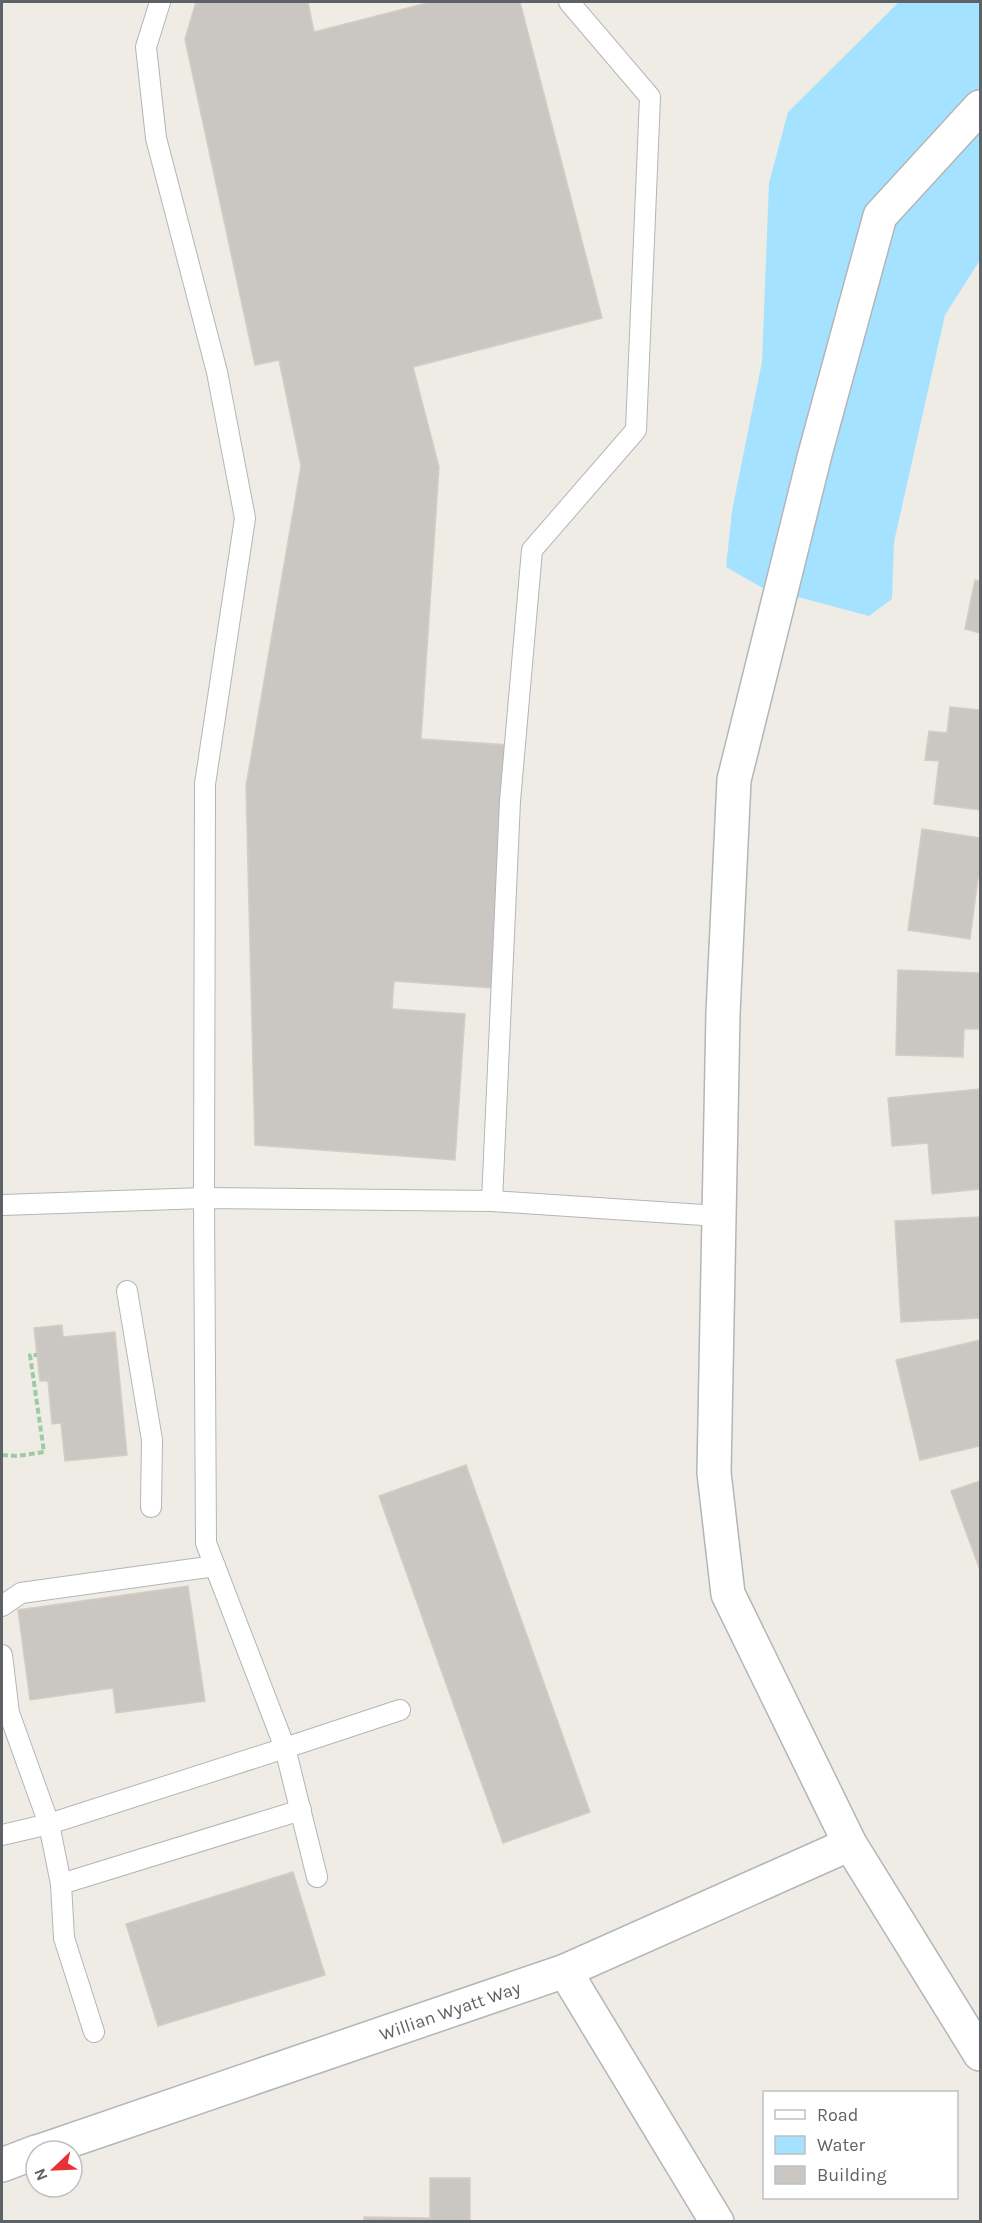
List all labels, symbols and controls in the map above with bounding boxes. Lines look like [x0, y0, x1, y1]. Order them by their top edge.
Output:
street label: Willian Wyatt Way [376, 1976, 524, 2045]
legend [763, 2091, 958, 2199]
text: Road [817, 2104, 858, 2126]
text: Water [817, 2134, 865, 2156]
north arrow [24, 2139, 84, 2199]
text: Building [817, 2164, 887, 2186]
text: N [30, 2166, 52, 2184]

